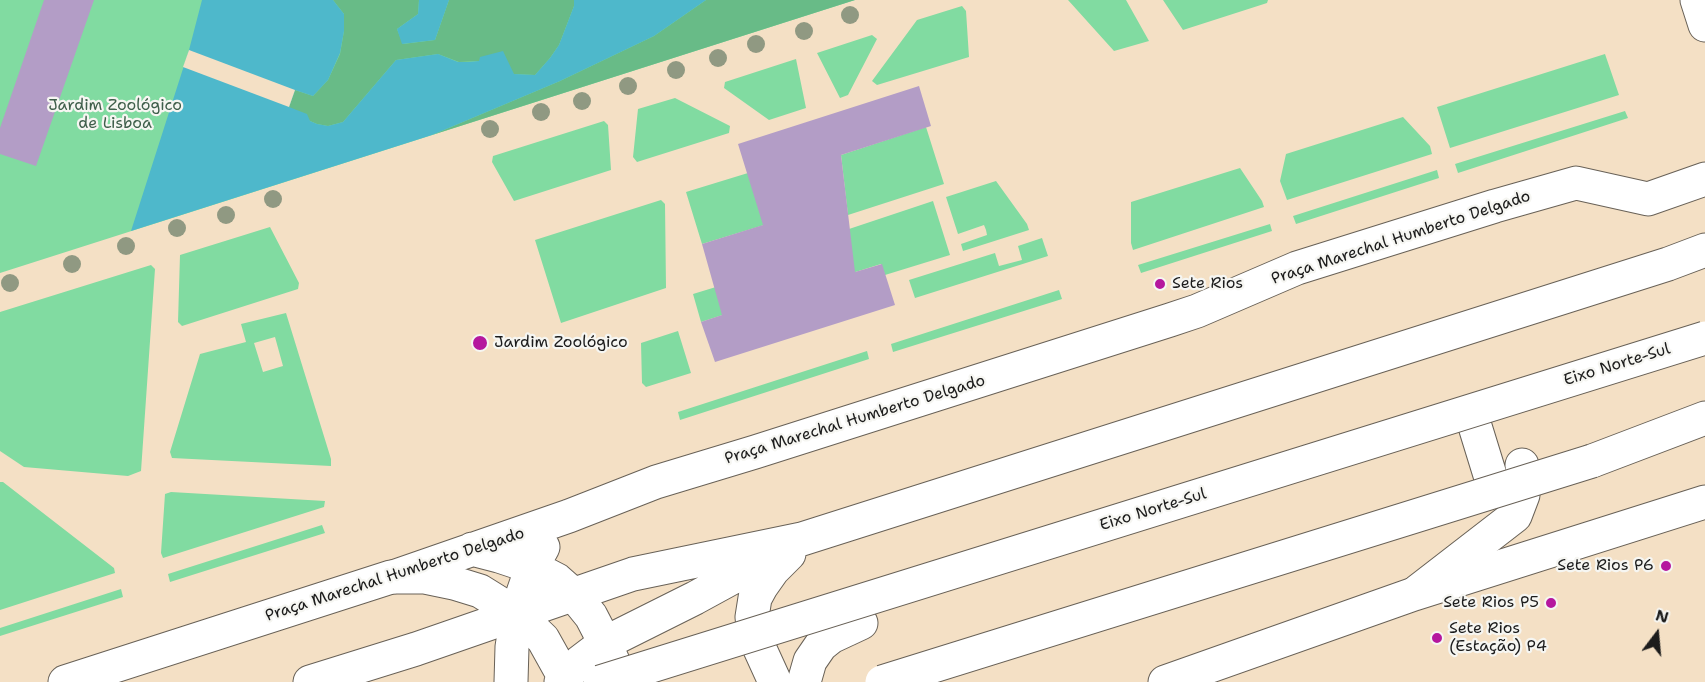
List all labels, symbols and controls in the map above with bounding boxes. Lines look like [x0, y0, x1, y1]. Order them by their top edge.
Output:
park label: Jardim Zoológico de Lisboa [48, 96, 182, 134]
street label: Praça Marechal Humberto Delgado [1269, 187, 1533, 289]
place label: Sete Rios [1172, 274, 1243, 294]
marker: Sete Rios [1153, 277, 1167, 291]
place label: Jardim Zoológico [494, 333, 628, 353]
marker: Jardim Zoológico [471, 334, 489, 352]
street label: Eixo Norte-Sul [1561, 340, 1673, 390]
street label: Praça Marechal Humberto Delgado [722, 371, 988, 469]
street label: Eixo Norte-Sul [1097, 485, 1209, 535]
street label: Praça Marechal Humberto Delgado [263, 524, 527, 626]
place label: Sete Rios P6 [1557, 556, 1654, 576]
marker: Sete Rios P6 [1659, 559, 1673, 573]
place label: Sete Rios P5 [1443, 593, 1539, 613]
marker: Sete Rios P5 [1544, 596, 1558, 610]
north arrow [1627, 604, 1687, 664]
text: N [1653, 604, 1671, 628]
place label: Sete Rios (Estação) P4 [1449, 619, 1547, 657]
marker: Sete Rios (Estação) P4 [1430, 631, 1444, 645]

